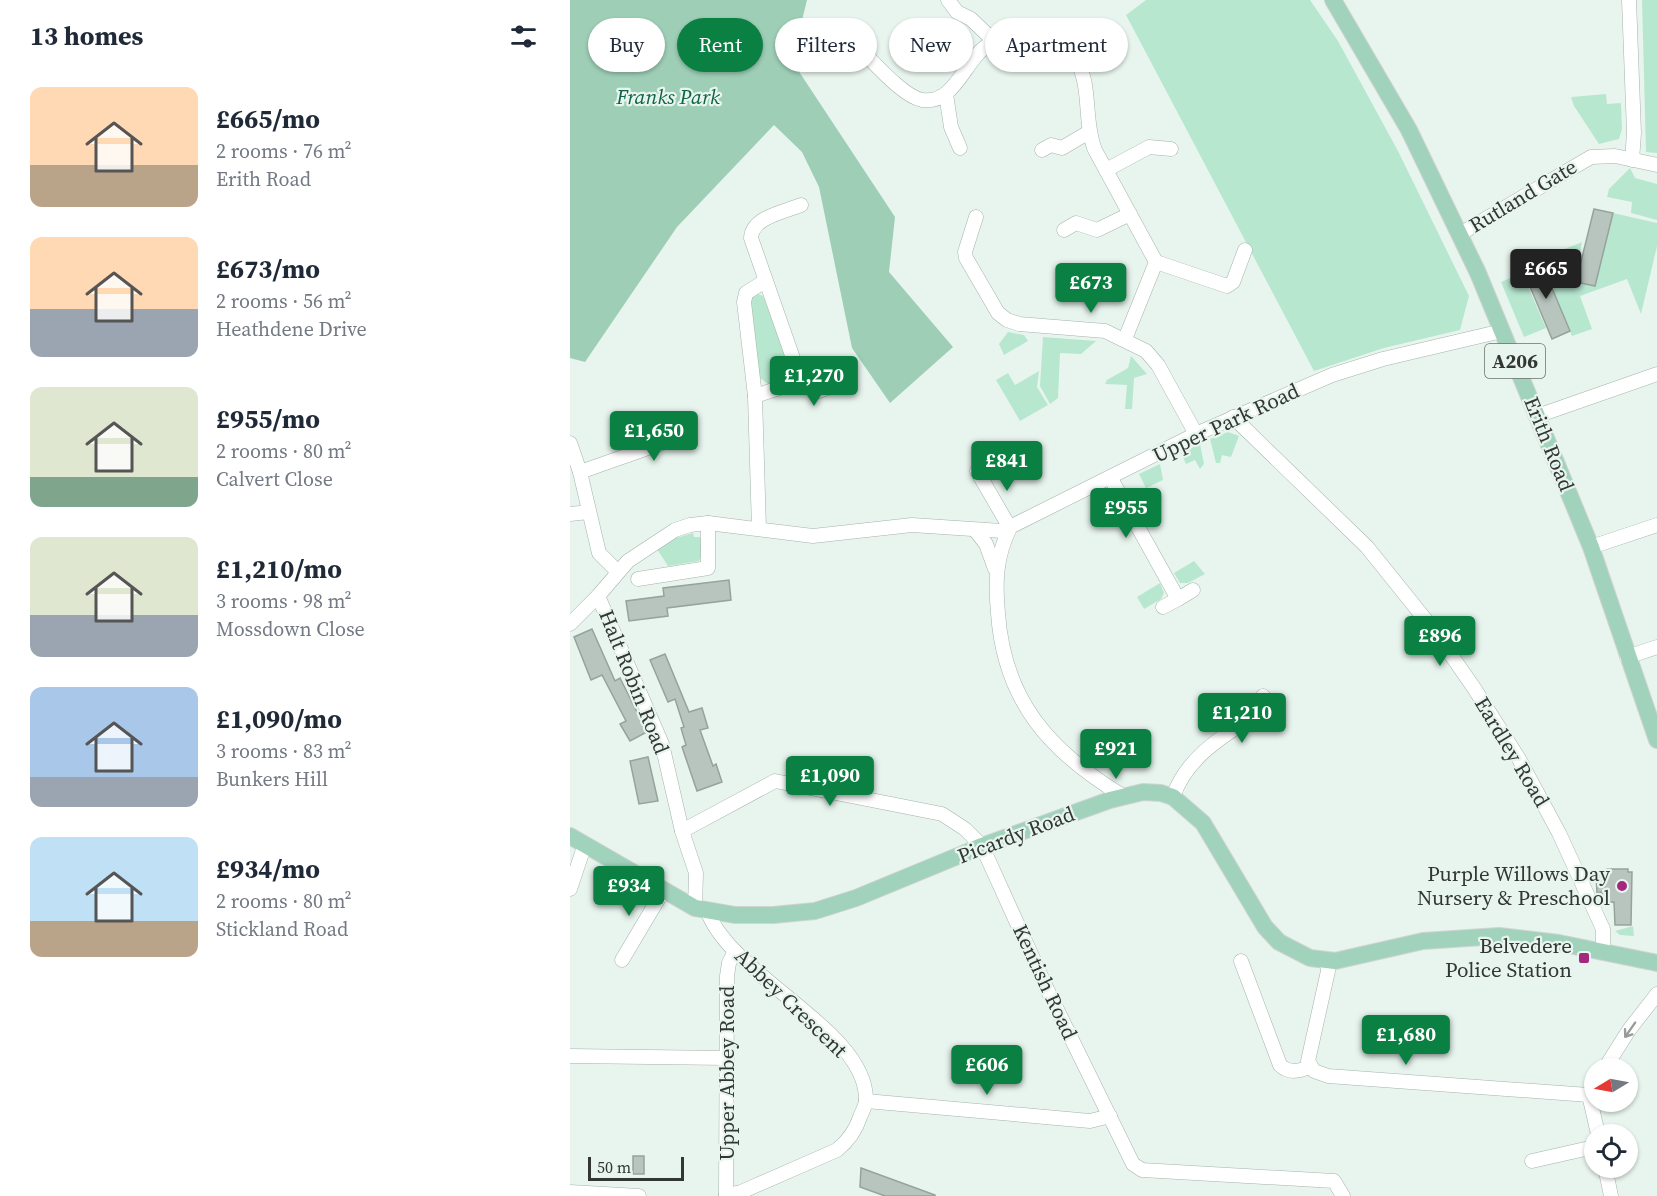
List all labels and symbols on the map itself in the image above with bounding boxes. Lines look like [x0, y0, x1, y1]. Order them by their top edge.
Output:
park label: Franks Park [615, 82, 720, 111]
street label: Rutland Gate [1463, 152, 1582, 239]
pin: £665 [1510, 249, 1582, 300]
pin: £673 [1055, 263, 1127, 314]
road number: A206 [1485, 344, 1545, 378]
pin: £1,270 [765, 356, 863, 407]
street label: Upper Park Road [1148, 376, 1304, 469]
street label: Erith Road [1517, 392, 1582, 496]
pin: £1,650 [605, 411, 703, 462]
pin: £841 [971, 441, 1043, 492]
pin: £955 [1090, 488, 1162, 539]
street label: Halt Robin Road [592, 605, 677, 758]
pin: £896 [1404, 616, 1476, 667]
street label: Eardley Road [1468, 691, 1557, 812]
pin: £1,210 [1193, 693, 1291, 744]
pin: £921 [1080, 729, 1152, 780]
pin: £1,090 [781, 756, 879, 807]
street label: Picardy Road [953, 799, 1079, 870]
place label: Purple Willows Day Nursery & Preschool [1417, 859, 1610, 912]
pin: £934 [593, 866, 665, 917]
marker: Purple Willows Day Nursery & Preschool [1615, 879, 1629, 893]
street label: Kentish Road [1006, 919, 1085, 1044]
place label: Belvedere Police Station [1445, 931, 1572, 984]
street label: Abbey Crescent [729, 941, 854, 1064]
marker: Belvedere Police Station [1577, 951, 1591, 965]
street label: Upper Abbey Road [712, 985, 741, 1160]
pin: £1,680 [1357, 1015, 1455, 1066]
one-way arrow [1624, 1021, 1636, 1037]
pin: £606 [951, 1045, 1023, 1096]
north arrow [1584, 1058, 1638, 1112]
scale bar [588, 1154, 684, 1182]

